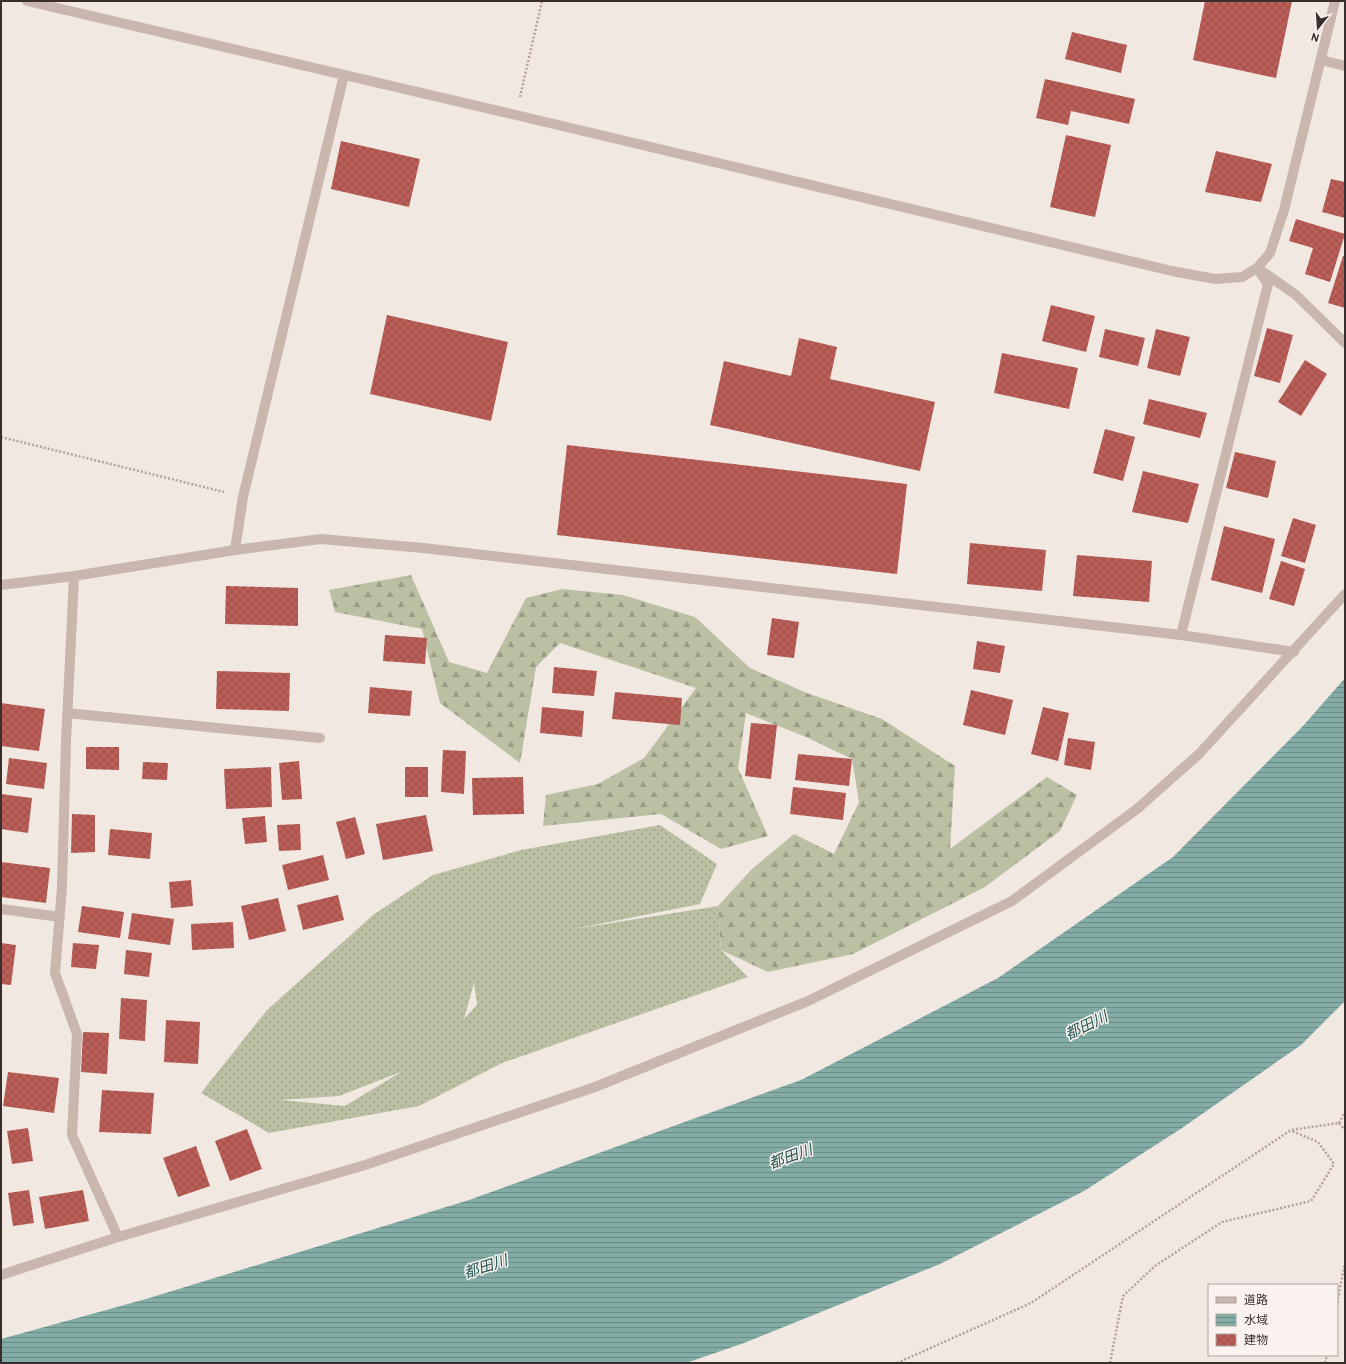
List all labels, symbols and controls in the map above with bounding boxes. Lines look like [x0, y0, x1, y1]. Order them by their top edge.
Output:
north arrow [1298, 8, 1338, 48]
text: N [1310, 29, 1321, 44]
water label: 都田川 [1063, 1008, 1113, 1045]
water label: 都田川 [767, 1141, 817, 1175]
water label: 都田川 [462, 1251, 512, 1284]
legend [1208, 1284, 1338, 1356]
text: 道路 [1244, 1293, 1268, 1309]
text: 水域 [1244, 1313, 1268, 1329]
text: 建物 [1244, 1333, 1268, 1349]

